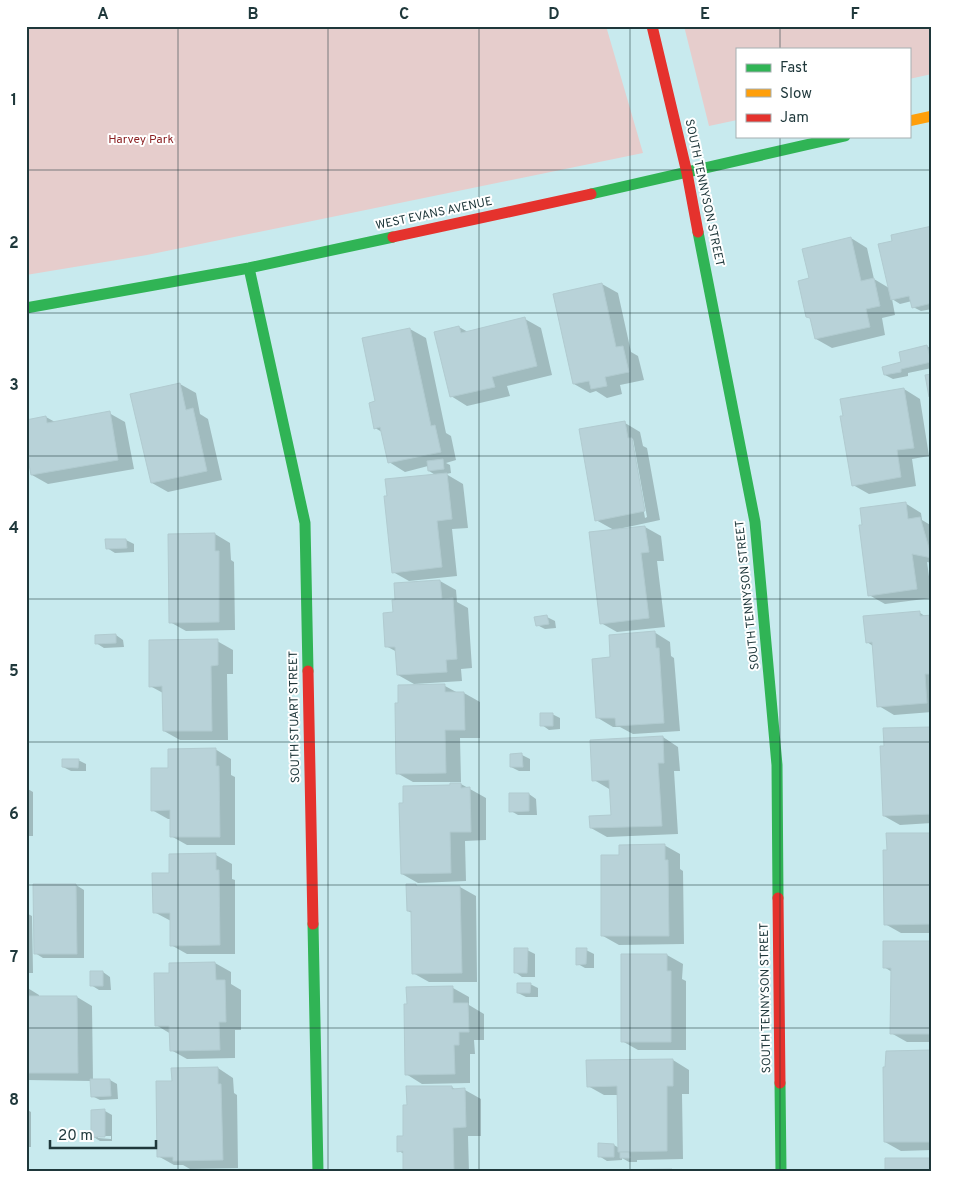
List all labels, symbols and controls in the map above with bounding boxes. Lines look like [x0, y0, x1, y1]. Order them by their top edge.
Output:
text: A [97, 5, 109, 25]
text: B [247, 5, 259, 25]
text: C [399, 5, 409, 25]
text: D [548, 5, 560, 25]
text: E [700, 5, 710, 25]
text: F [850, 5, 860, 25]
legend [736, 48, 910, 138]
text: Fast [780, 59, 808, 78]
text: Slow [780, 85, 812, 104]
text: 1 [11, 91, 17, 111]
text: Jam [780, 109, 809, 128]
street label: SOUTH TENNYSON STREET [681, 118, 727, 268]
park label: Harvey Park [108, 132, 174, 148]
street label: WEST EVANS AVENUE [374, 194, 494, 234]
text: 2 [9, 234, 19, 254]
text: 3 [9, 376, 19, 396]
text: 4 [9, 519, 19, 539]
street label: SOUTH TENNYSON STREET [732, 519, 764, 671]
street label: SOUTH STUART STREET [286, 651, 304, 783]
text: 5 [9, 662, 19, 682]
text: 6 [9, 805, 19, 825]
street label: SOUTH TENNYSON STREET [757, 923, 775, 1073]
text: 7 [10, 948, 18, 968]
text: 8 [9, 1091, 19, 1111]
scale bar [50, 1118, 156, 1150]
text: 20 m [58, 1127, 93, 1146]

